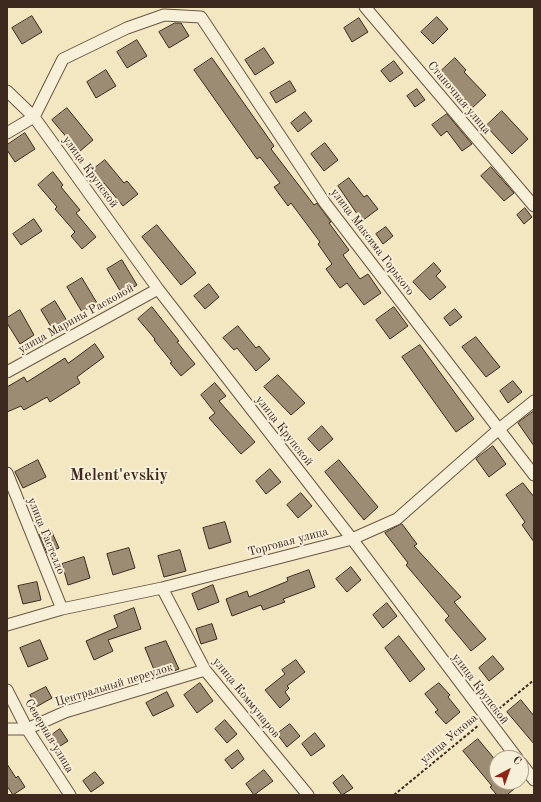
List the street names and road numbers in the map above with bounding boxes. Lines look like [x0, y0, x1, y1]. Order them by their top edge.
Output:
street label: Станочная улица [424, 59, 494, 137]
street label: улица Крупской [59, 133, 121, 211]
street label: улица Максима Горького [327, 186, 417, 298]
street label: улица Марины Расковой [16, 281, 136, 357]
street label: улица Крупской [252, 393, 316, 469]
street label: улица Гастелло [24, 495, 68, 577]
street label: Торговая улица [246, 524, 330, 560]
street label: улица Крупской [449, 651, 511, 727]
street label: улица Коммунаров [209, 655, 283, 741]
street label: Центральный переулок [53, 660, 175, 710]
street label: Северная улица [21, 696, 77, 776]
street label: улица Ускова [417, 711, 481, 767]

